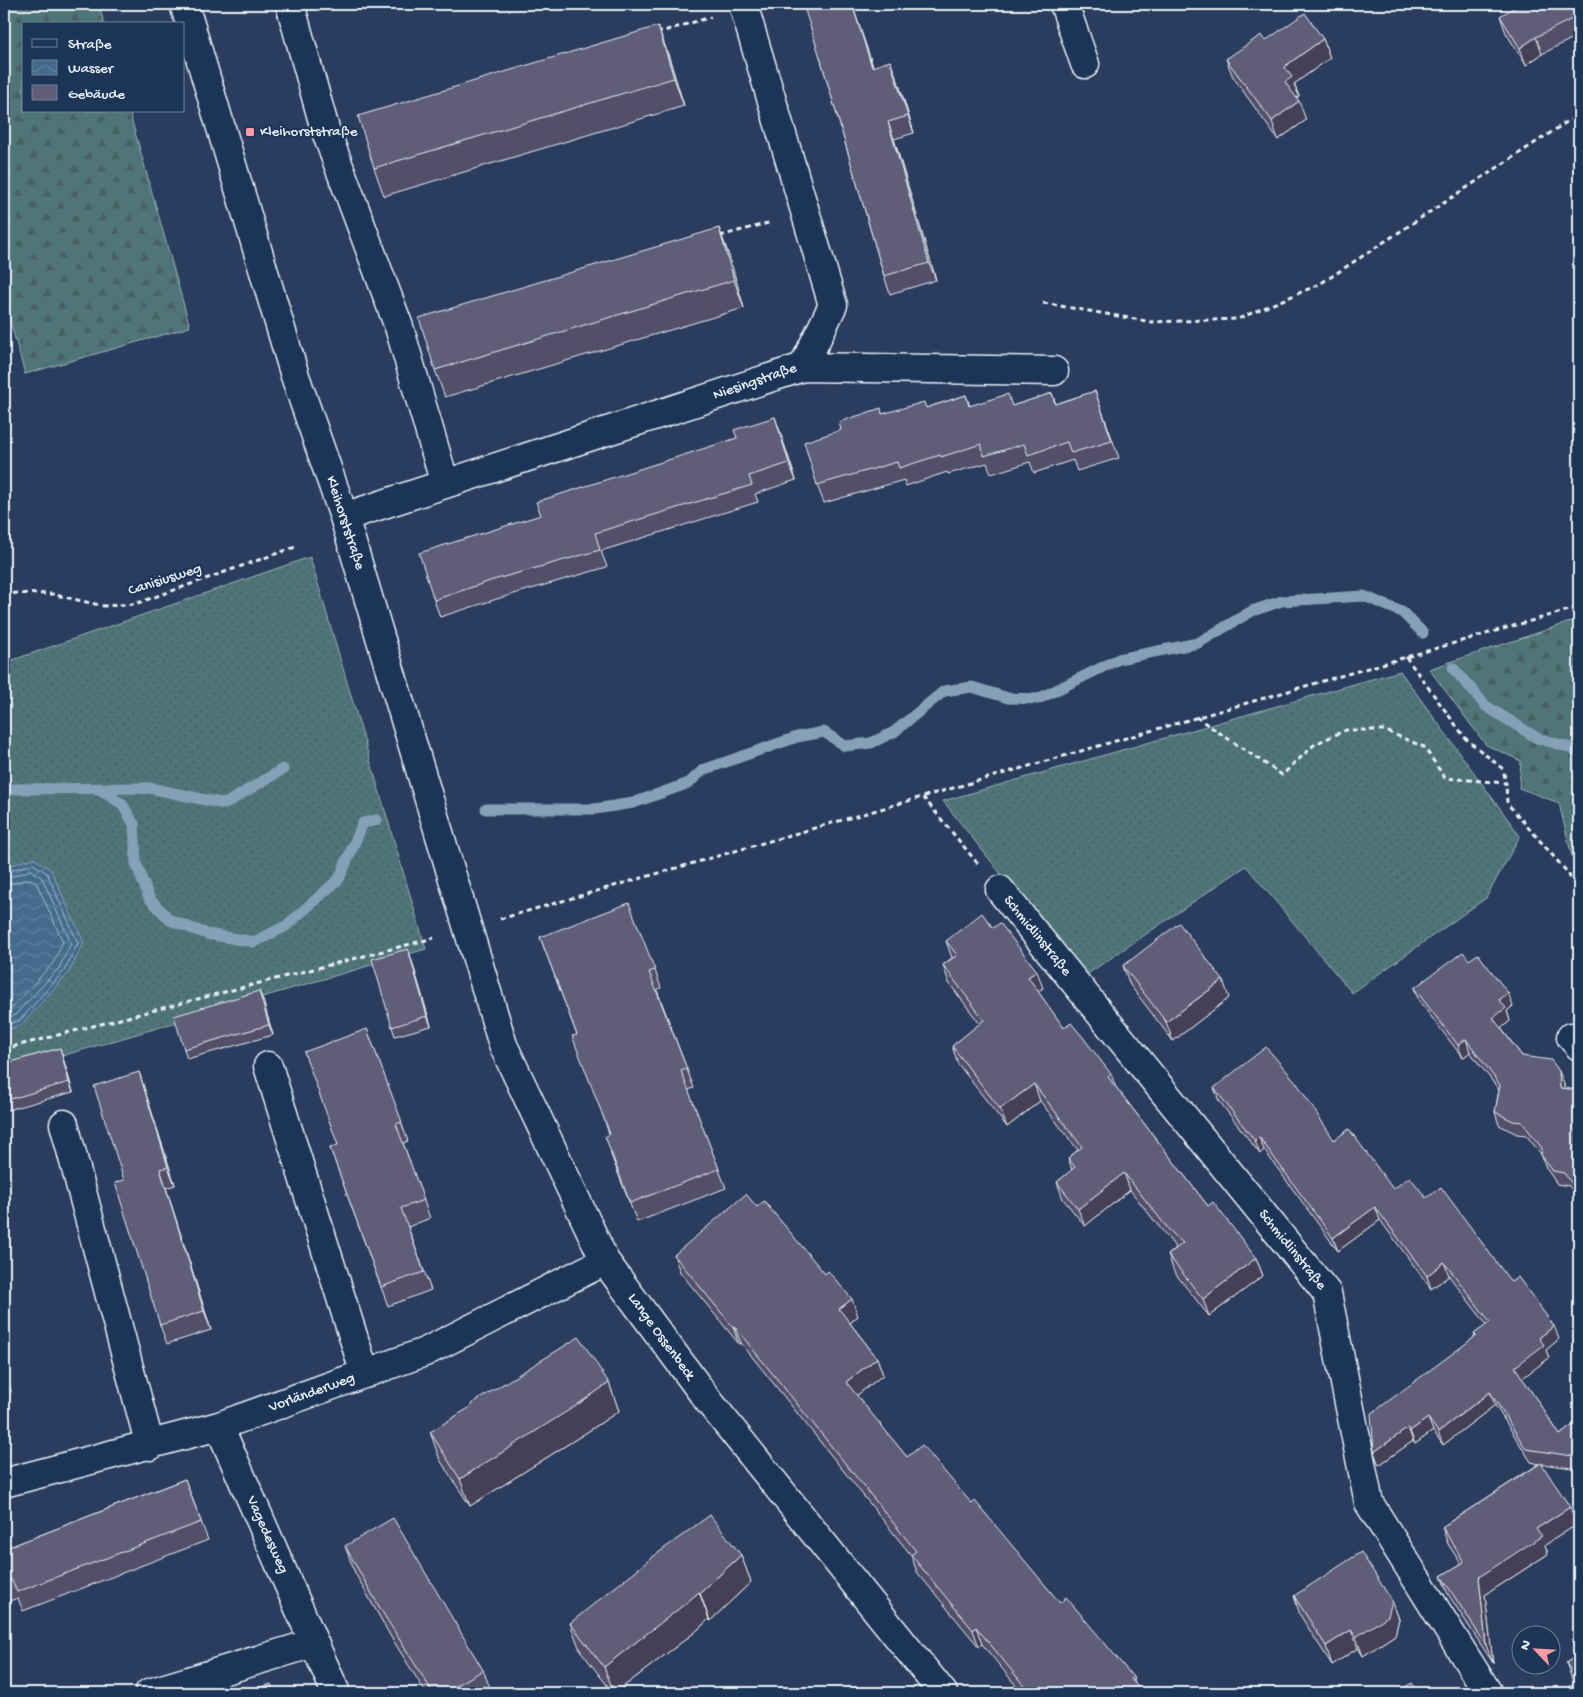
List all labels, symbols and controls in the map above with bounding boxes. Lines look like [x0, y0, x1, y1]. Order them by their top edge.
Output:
legend [22, 22, 185, 112]
text: Straße [68, 36, 112, 54]
text: Wasser [68, 60, 115, 78]
text: Gebäude [68, 86, 125, 104]
place label: Kleihorststraße [260, 123, 358, 141]
marker: Kleihorststraße [244, 126, 256, 138]
street label: Niesingstraße [711, 359, 799, 405]
street label: Kleihorststraße [321, 474, 369, 572]
street label: Canisiusweg [126, 560, 204, 600]
street label: Schmidlinstraße [999, 892, 1075, 980]
street label: Schmidlinstraße [1254, 1206, 1330, 1294]
street label: Lange Ossenbeck [623, 1290, 699, 1385]
street label: Vorländerweg [266, 1369, 357, 1417]
street label: Vagedesweg [242, 1493, 292, 1577]
north arrow [1510, 1624, 1560, 1674]
text: N [1517, 1638, 1536, 1653]

